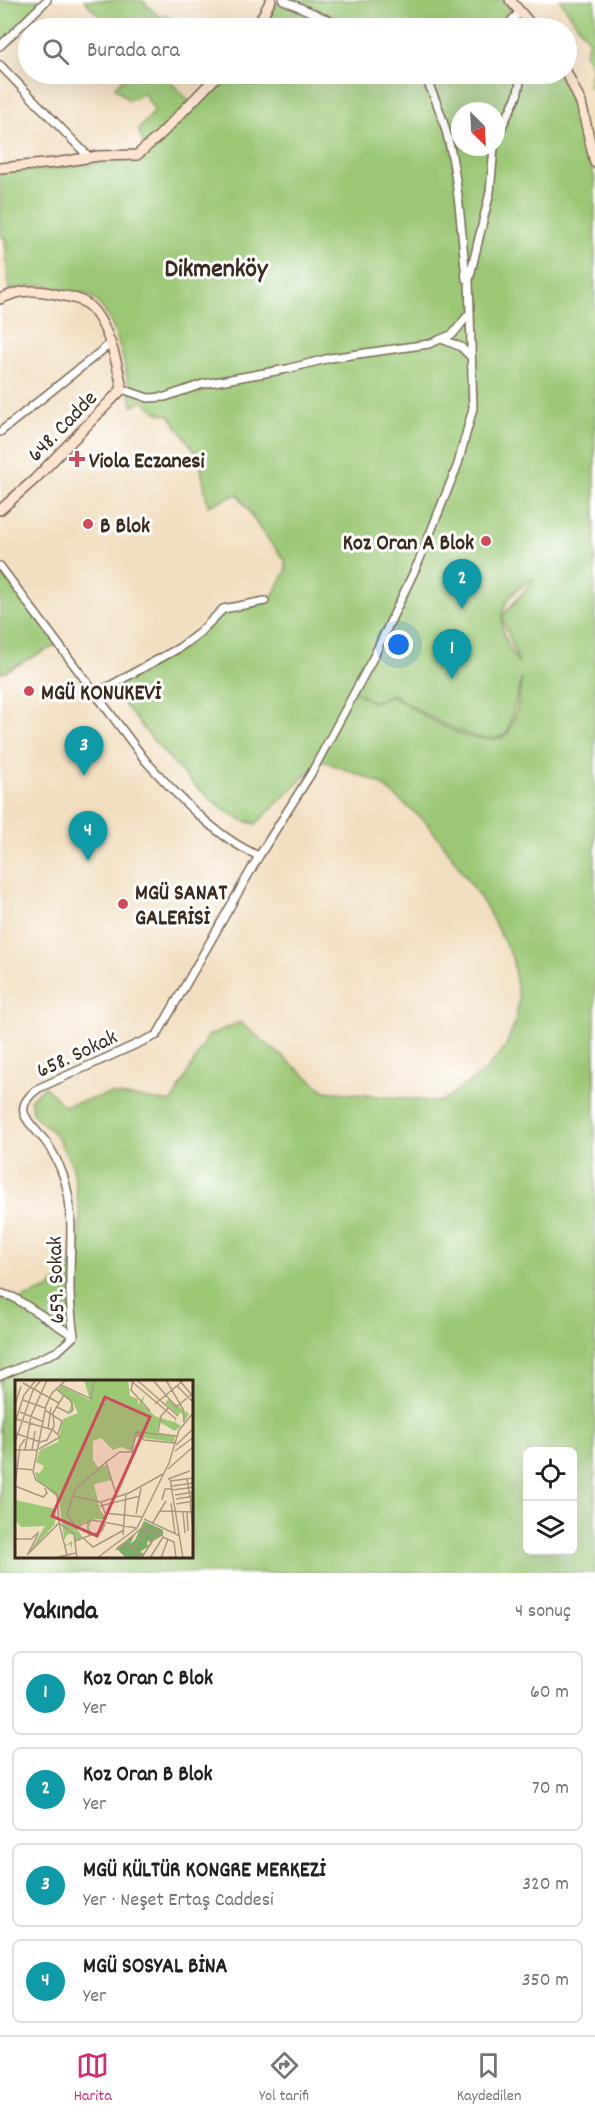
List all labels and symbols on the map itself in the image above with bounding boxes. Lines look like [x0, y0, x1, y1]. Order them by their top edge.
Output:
north arrow [451, 102, 505, 156]
district label: Dikmenköy [165, 252, 269, 289]
street label: 648. Cadde [21, 385, 106, 470]
place label: Viola Eczanesi [89, 447, 205, 478]
marker: Viola Eczanesi [70, 452, 84, 466]
place label: B Blok [100, 512, 150, 543]
marker: B Blok [81, 517, 95, 531]
place label: Koz Oran A Blok [343, 529, 474, 560]
marker: Koz Oran A Blok [479, 534, 493, 548]
pin: 2 [442, 560, 482, 609]
your location [384, 630, 413, 659]
pin: 1 [432, 630, 472, 679]
place label: MGÜ KONUKEVİ [41, 679, 162, 710]
marker: MGÜ KONUKEVİ [22, 684, 36, 698]
pin: 3 [64, 726, 104, 776]
pin: 4 [68, 812, 107, 861]
place label: MGÜ SANAT GALERİSİ [135, 879, 228, 935]
marker: MGÜ SANAT GALERİSİ [116, 897, 130, 911]
street label: 658. Sokak [32, 1023, 123, 1087]
street label: 659. Sokak [40, 1236, 75, 1324]
inset map [15, 1380, 194, 1558]

